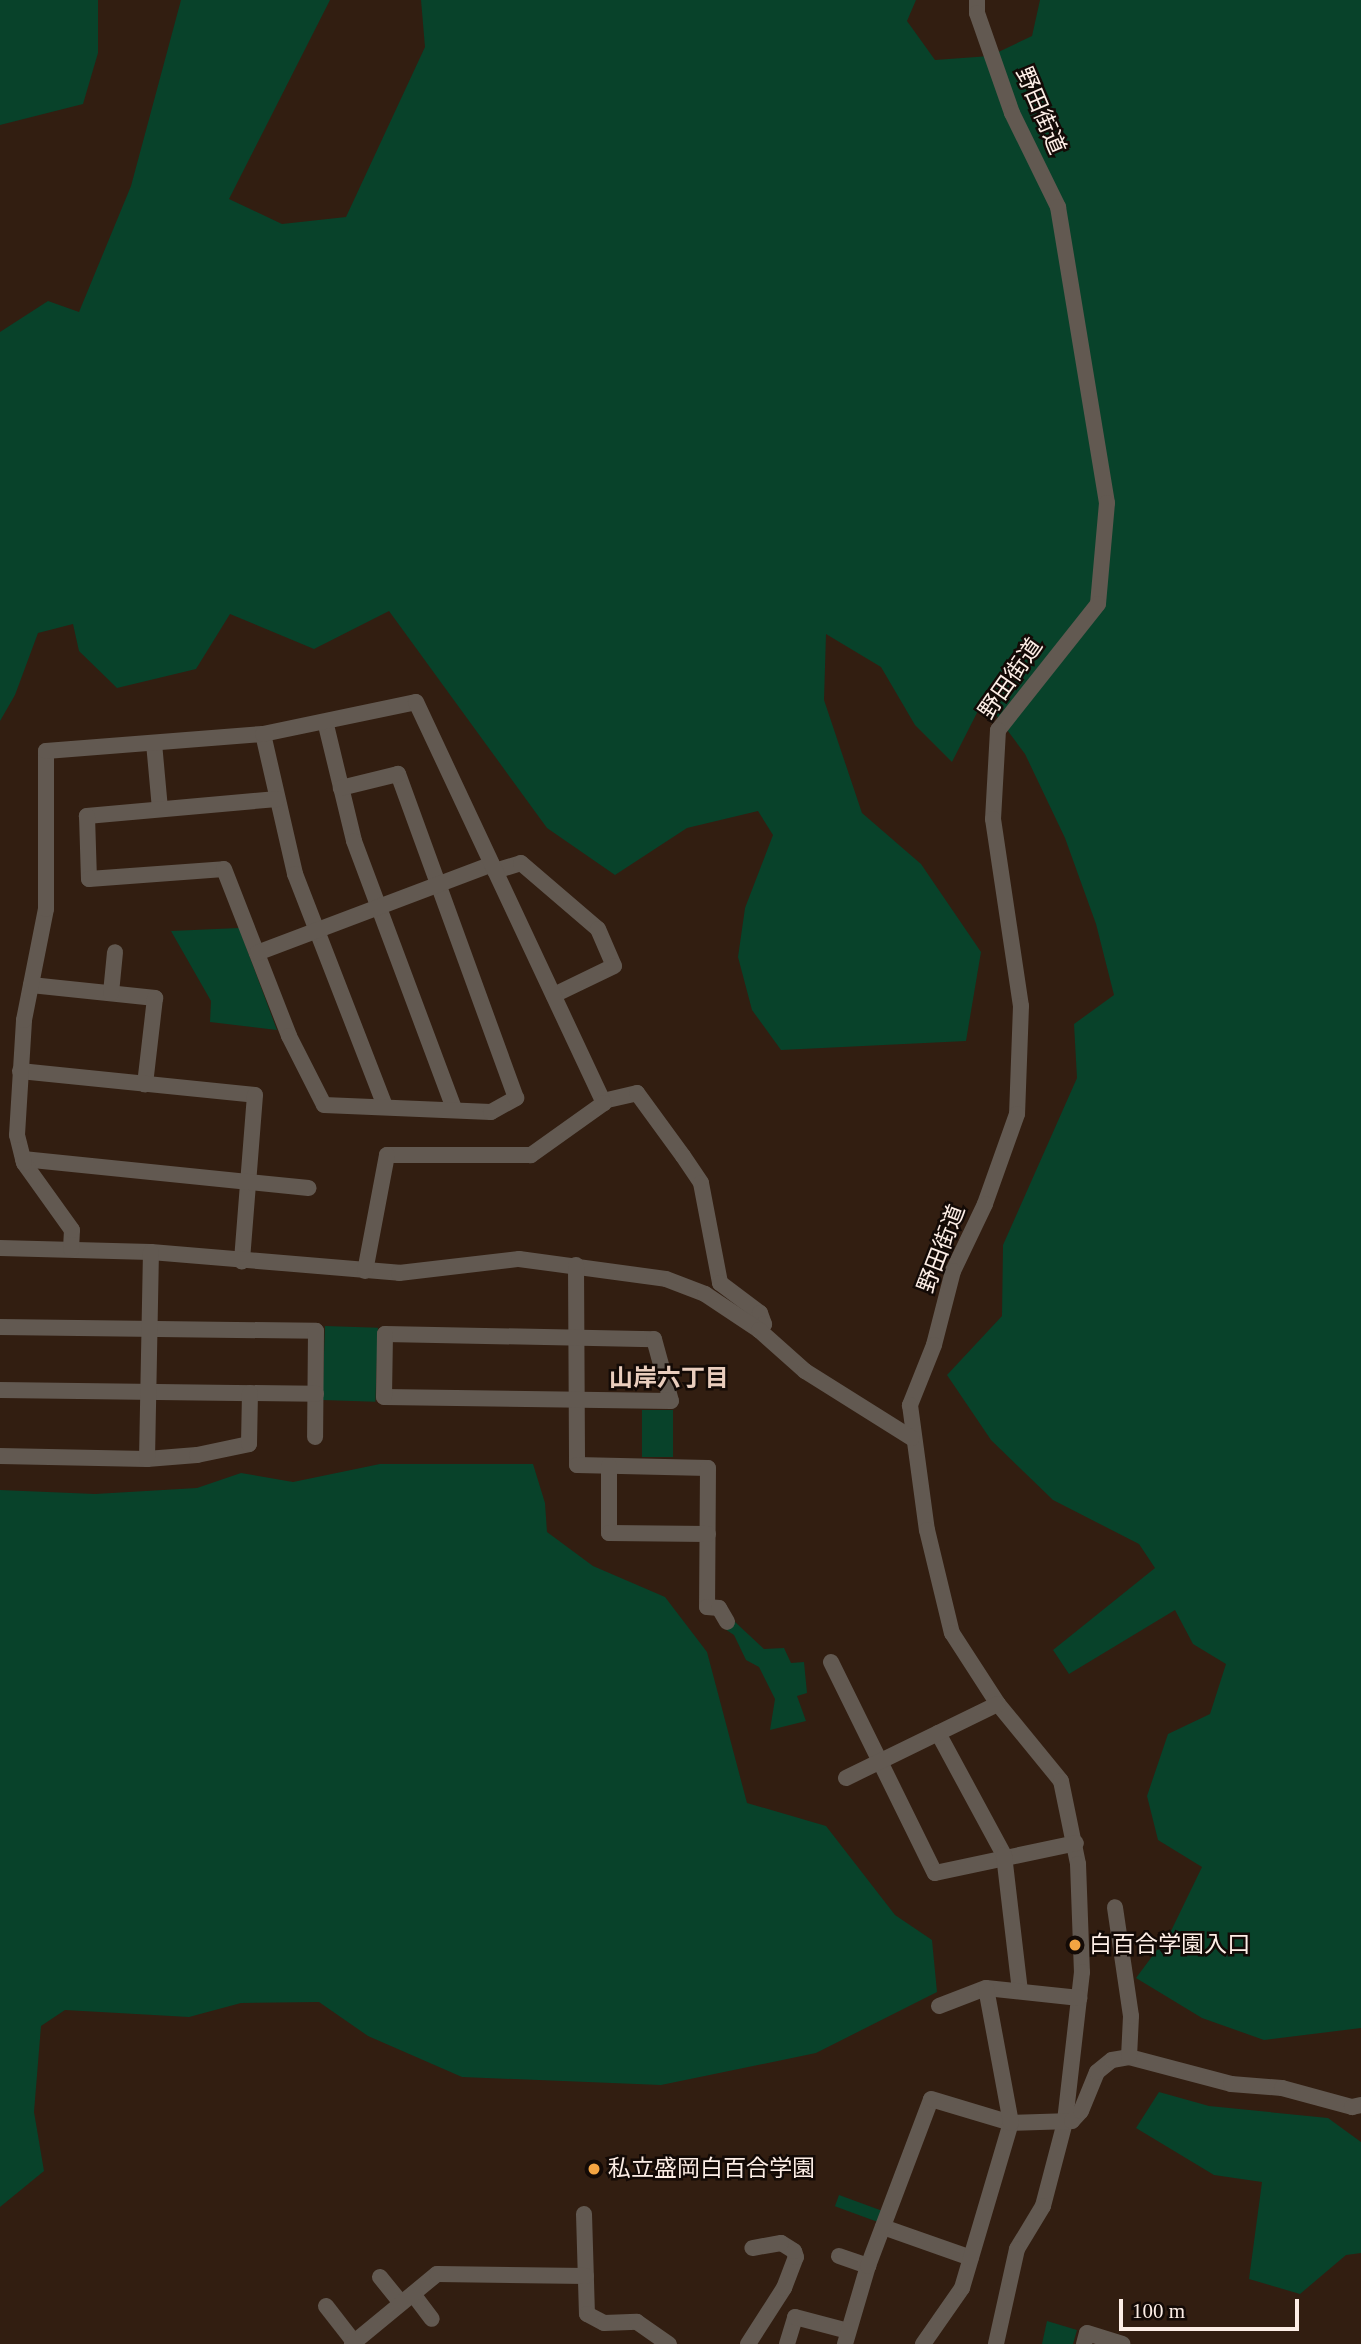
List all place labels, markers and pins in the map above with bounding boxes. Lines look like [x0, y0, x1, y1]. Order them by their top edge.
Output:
place label: 白百合学園入口 [1089, 1931, 1250, 1959]
marker: 白百合学園入口 [1067, 1937, 1083, 1953]
place label: 私立盛岡白百合学園 [608, 2155, 815, 2183]
marker: 私立盛岡白百合学園 [586, 2161, 602, 2177]

